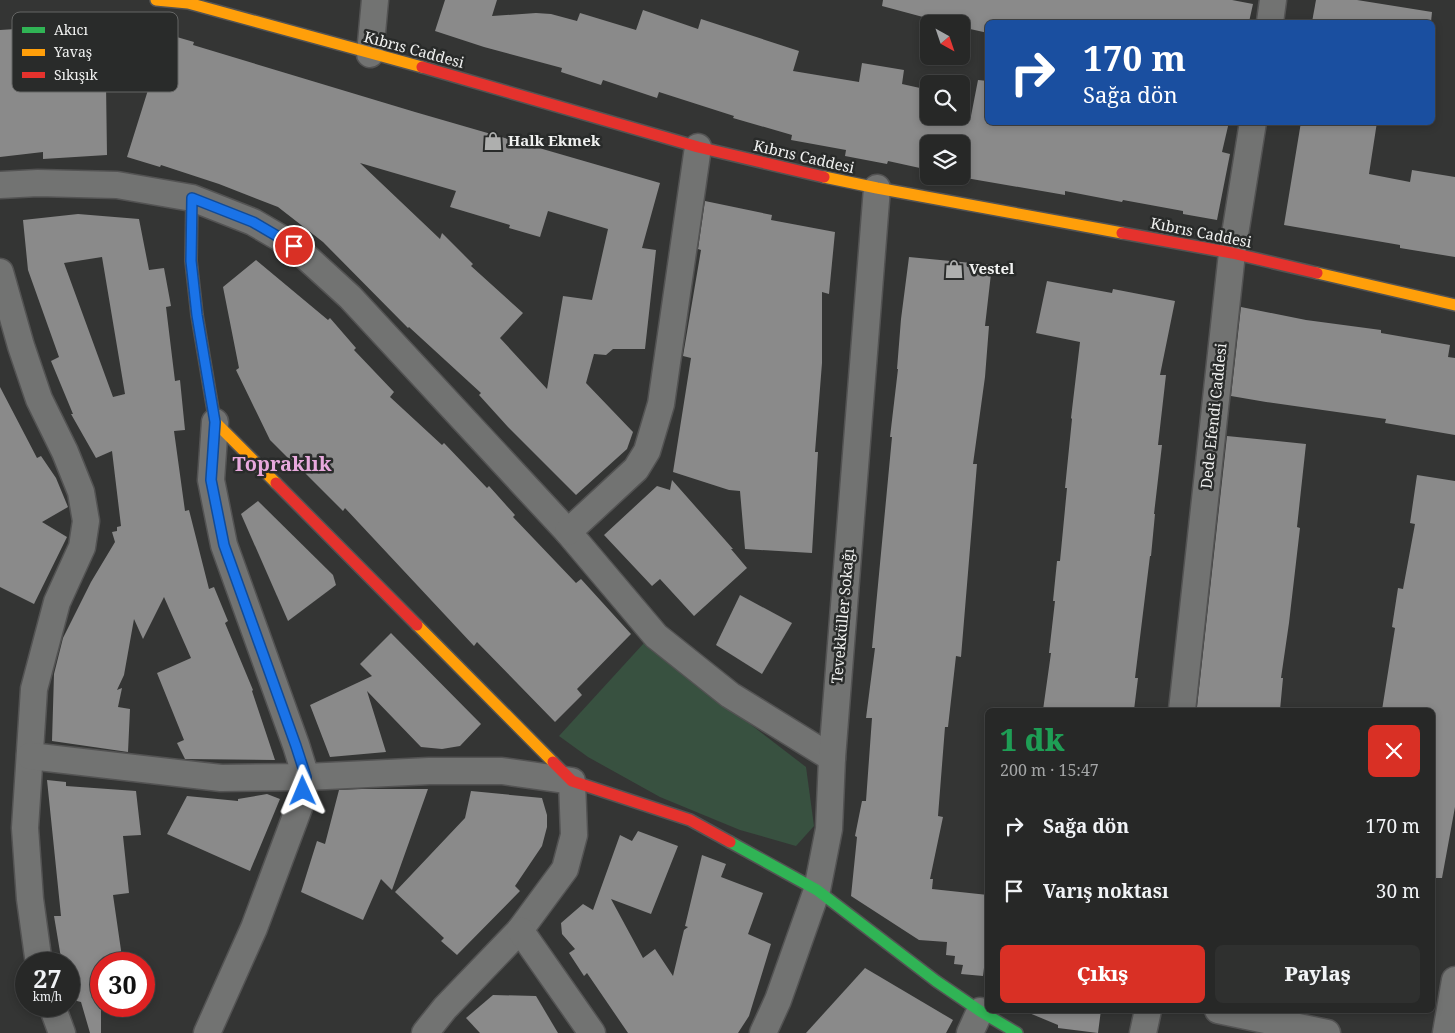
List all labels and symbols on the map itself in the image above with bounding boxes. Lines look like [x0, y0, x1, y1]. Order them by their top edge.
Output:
legend [12, 12, 178, 92]
north arrow [920, 15, 970, 65]
text: Akıcı [54, 20, 88, 39]
street label: Kıbrıs Caddesi [362, 26, 467, 72]
text: Yavaş [53, 42, 92, 61]
text: Sıkışık [54, 65, 99, 84]
shop icon: Halk Ekmek [482, 130, 504, 152]
place label: Halk Ekmek [508, 130, 601, 150]
street label: Kıbrıs Caddesi [752, 135, 857, 177]
street label: Kıbrıs Caddesi [1149, 212, 1254, 252]
pin [273, 225, 315, 267]
shop icon: Vestel [943, 258, 965, 280]
place label: Vestel [969, 258, 1015, 278]
street label: Dede Efendi Caddesi [1195, 342, 1231, 490]
district label: Topraklık [232, 450, 332, 477]
street label: Tevekküller Sokağı [826, 547, 858, 684]
position arrow [276, 764, 328, 816]
speed limit sign: 30 [90, 952, 155, 1017]

